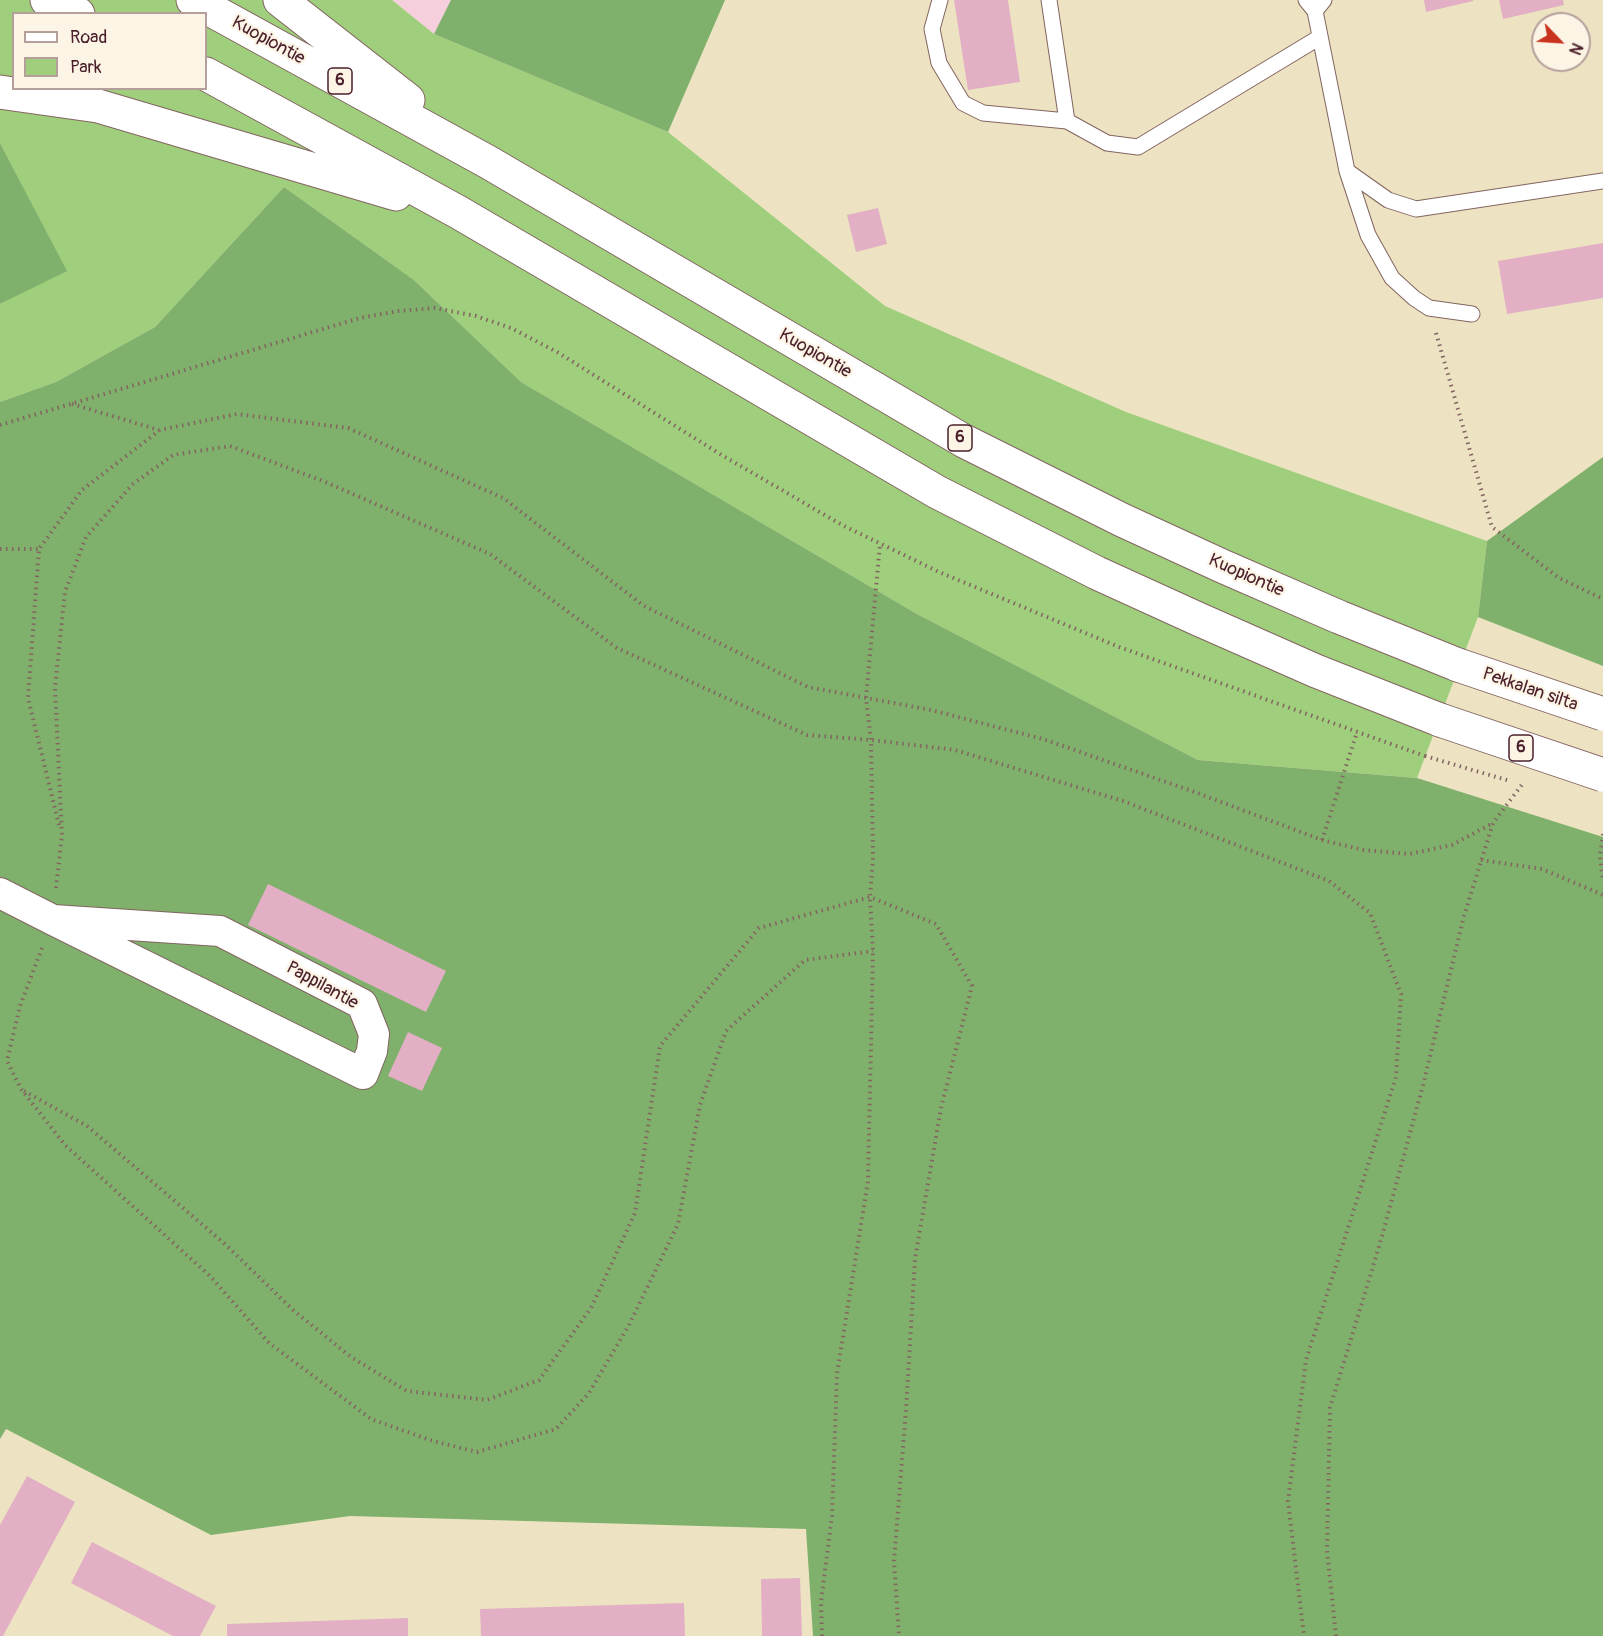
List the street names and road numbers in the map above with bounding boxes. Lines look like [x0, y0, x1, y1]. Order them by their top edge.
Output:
street label: Kuopiontie [228, 12, 308, 70]
road number: 6 [328, 68, 352, 94]
street label: Kuopiontie [775, 325, 855, 383]
road number: 6 [948, 425, 972, 451]
street label: Kuopiontie [1205, 550, 1287, 602]
street label: Pekkalan silta [1479, 664, 1581, 716]
road number: 6 [1509, 735, 1533, 761]
street label: Pappilantie [282, 957, 362, 1015]

